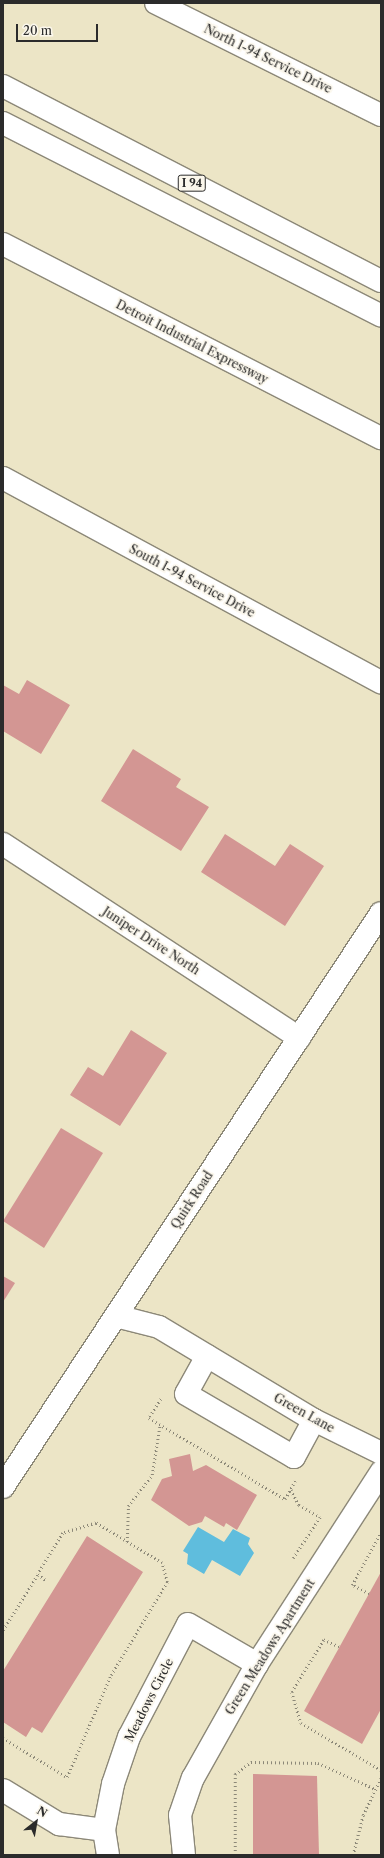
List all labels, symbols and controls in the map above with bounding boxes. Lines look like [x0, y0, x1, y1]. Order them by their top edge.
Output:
scale bar [18, 16, 100, 42]
street label: North I-94 Service Drive [202, 22, 334, 96]
text: 20 m [23, 23, 52, 38]
road number: I 94 [177, 174, 207, 192]
street label: Detroit Industrial Expressway [113, 297, 271, 387]
street label: South I-94 Service Drive [127, 542, 257, 620]
street label: Juniper Drive North [100, 904, 202, 978]
street label: Quirk Road [168, 1168, 216, 1232]
street label: Green Lane [271, 1390, 337, 1436]
street label: Green Meadows Apartment [222, 1576, 318, 1718]
street label: Meadows Circle [122, 1656, 176, 1744]
north arrow [16, 1802, 56, 1842]
text: N [34, 1803, 50, 1820]

